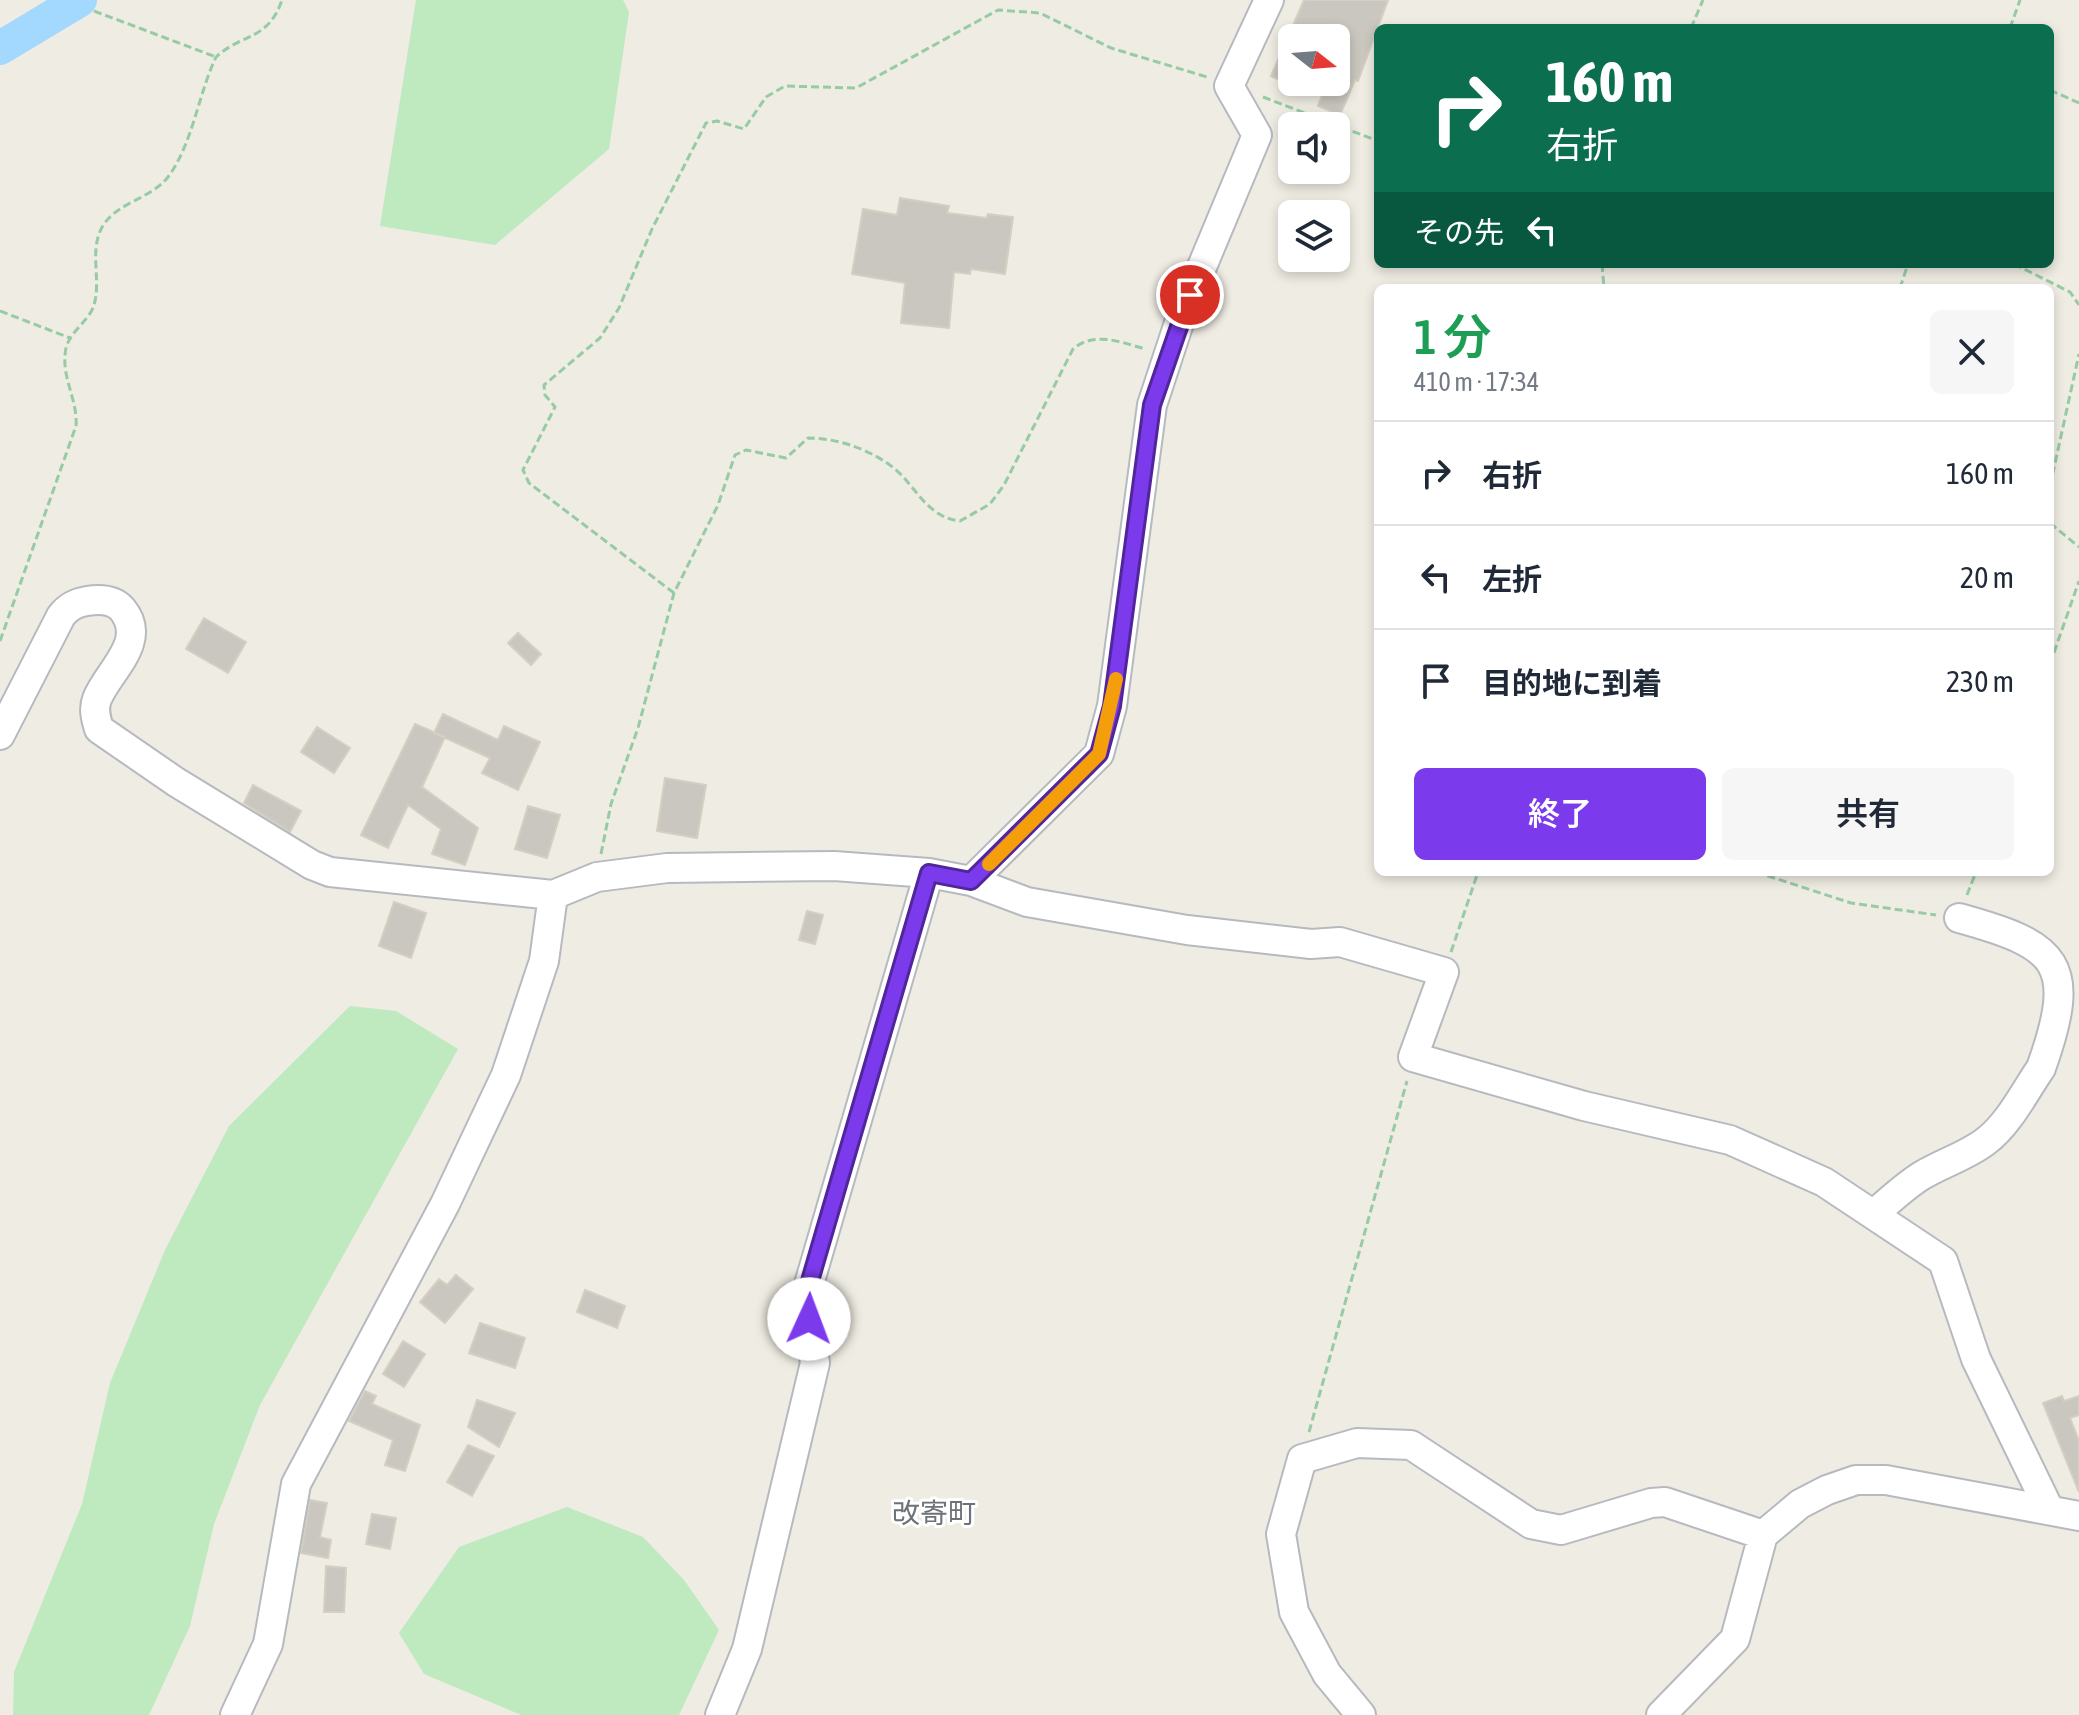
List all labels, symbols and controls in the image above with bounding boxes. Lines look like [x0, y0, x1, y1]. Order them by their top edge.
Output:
north arrow [1278, 24, 1350, 96]
map controls [1278, 24, 1350, 272]
text: 160 m [1546, 50, 1673, 114]
icon: right [1414, 56, 1518, 160]
button: sound [1278, 112, 1350, 184]
text: 右折 [1546, 124, 1618, 166]
button: layers [1278, 200, 1350, 272]
icon: left [1520, 208, 1564, 252]
text: その先 [1414, 215, 1504, 249]
pin [1156, 261, 1224, 329]
icon: arrive [1168, 273, 1212, 317]
text: 1 分 [1414, 309, 1491, 364]
button: close [1930, 310, 2014, 394]
text: 410 m · 17:34 [1414, 367, 1539, 397]
icon: right [1414, 451, 1458, 495]
text: 160 m [1946, 456, 2014, 490]
text: 右折 [1482, 458, 1542, 492]
icon: left [1414, 555, 1458, 599]
text: 20 m [1960, 560, 2014, 594]
text: 左折 [1482, 562, 1542, 596]
icon: arrive [1414, 659, 1458, 703]
text: 230 m [1946, 664, 2014, 698]
text: 目的地に到着 [1482, 666, 1662, 700]
button: 終了 [1414, 768, 1706, 860]
button: 共有 [1722, 768, 2014, 860]
position arrow [767, 1277, 851, 1361]
district label: 改寄町 [892, 1497, 976, 1529]

